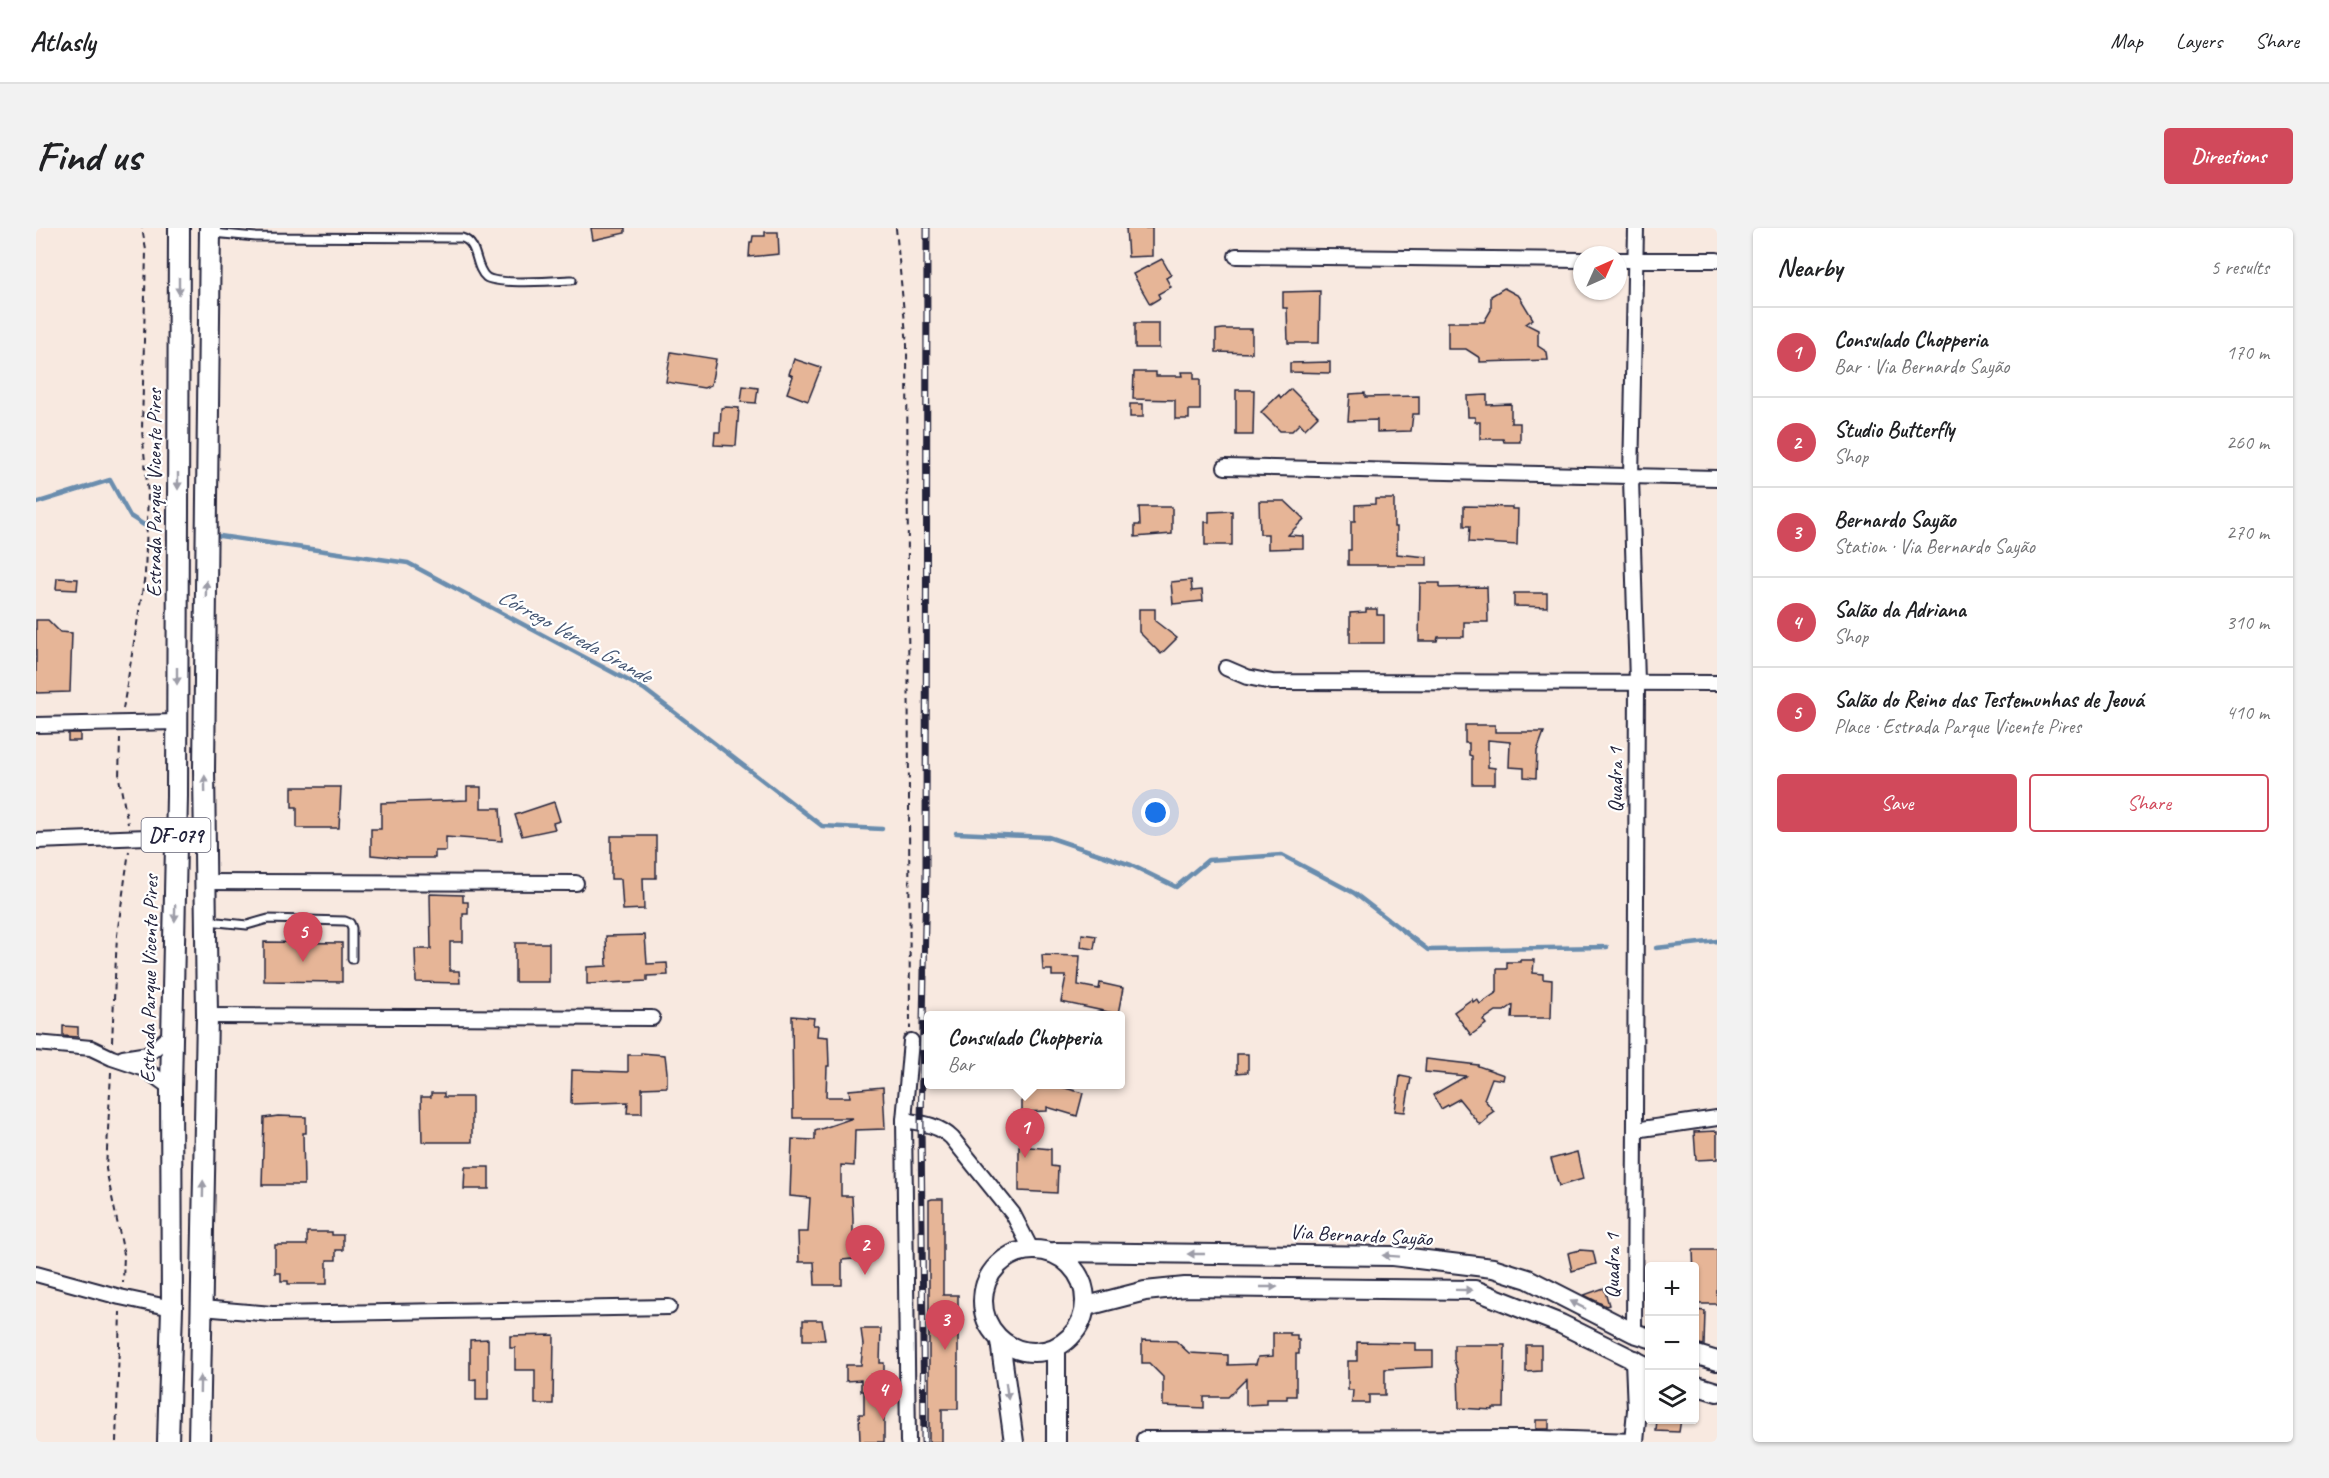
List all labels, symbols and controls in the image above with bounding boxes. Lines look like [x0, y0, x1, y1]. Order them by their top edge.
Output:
text: Atlasly [30, 24, 95, 59]
text: Map [2110, 28, 2143, 54]
text: Layers [2176, 28, 2222, 54]
text: Share [2255, 28, 2299, 54]
button: Directions [2164, 128, 2293, 184]
text: Find us [36, 130, 141, 183]
north arrow [1573, 246, 1627, 300]
text: Nearby [1777, 251, 1842, 284]
text: 5 results [2210, 255, 2269, 280]
one-way arrow [174, 277, 184, 296]
text: Consulado Chopperia [1834, 326, 1988, 354]
text: 1 [1792, 340, 1801, 365]
text: 170 m [2226, 340, 2269, 365]
text: Bar · Via Bernardo Sayão [1834, 354, 2009, 379]
street label: Estrada Parque Vicente Pires [141, 387, 167, 597]
text: Studio Butterfly [1834, 416, 1954, 444]
text: 2 [1792, 430, 1801, 455]
text: 260 m [2226, 430, 2269, 455]
text: Shop [1834, 444, 1868, 469]
one-way arrow [173, 472, 183, 491]
text: Bernardo Sayão [1834, 506, 1956, 534]
text: 3 [1792, 520, 1801, 545]
text: 270 m [2226, 520, 2269, 545]
text: Station · Via Bernardo Sayão [1834, 534, 2035, 559]
one-way arrow [201, 579, 211, 598]
water label: Córrego Vereda Grande [493, 582, 659, 691]
text: Salão da Adriana [1834, 596, 1966, 624]
text: 4 [1792, 610, 1801, 635]
text: 310 m [2226, 610, 2269, 635]
text: Shop [1834, 624, 1868, 649]
one-way arrow [172, 667, 182, 686]
text: Salão do Reino das Testemunhas de Jeová [1834, 686, 2144, 714]
text: 5 [1792, 700, 1801, 725]
text: 410 m [2226, 700, 2269, 725]
text: Place · Estrada Parque Vicente Pires [1834, 714, 2081, 739]
street label: Quadra 1 [1602, 746, 1628, 813]
one-way arrow [200, 774, 210, 793]
button: Save [1777, 774, 2017, 832]
button: Share [2029, 774, 2269, 832]
your location [1141, 798, 1170, 827]
road number: DF-079 [142, 818, 210, 852]
street label: Estrada Parque Vicente Pires [134, 873, 164, 1083]
one-way arrow [170, 904, 179, 923]
pin: 5 [284, 912, 322, 962]
popup [924, 1011, 1125, 1089]
text: Consulado Chopperia [948, 1024, 1101, 1052]
text: Bar [948, 1052, 974, 1077]
pin: 1 [1006, 1108, 1044, 1158]
one-way arrow [198, 1179, 208, 1198]
street label: Via Bernardo Sayão [1289, 1218, 1434, 1252]
pin: 2 [846, 1226, 884, 1275]
street label: Quadra 1 [1599, 1232, 1625, 1299]
one-way arrow [1187, 1249, 1206, 1259]
one-way arrow [1382, 1251, 1401, 1261]
map controls [1645, 1262, 1699, 1424]
button: + [1645, 1262, 1699, 1316]
one-way arrow [1260, 1282, 1279, 1292]
one-way arrow [1455, 1285, 1474, 1295]
pin: 3 [926, 1300, 964, 1350]
one-way arrow [1569, 1300, 1586, 1309]
button: − [1645, 1316, 1699, 1370]
pin: 4 [864, 1370, 902, 1420]
button: layers [1645, 1370, 1699, 1424]
one-way arrow [195, 1374, 205, 1393]
one-way arrow [1003, 1382, 1012, 1401]

